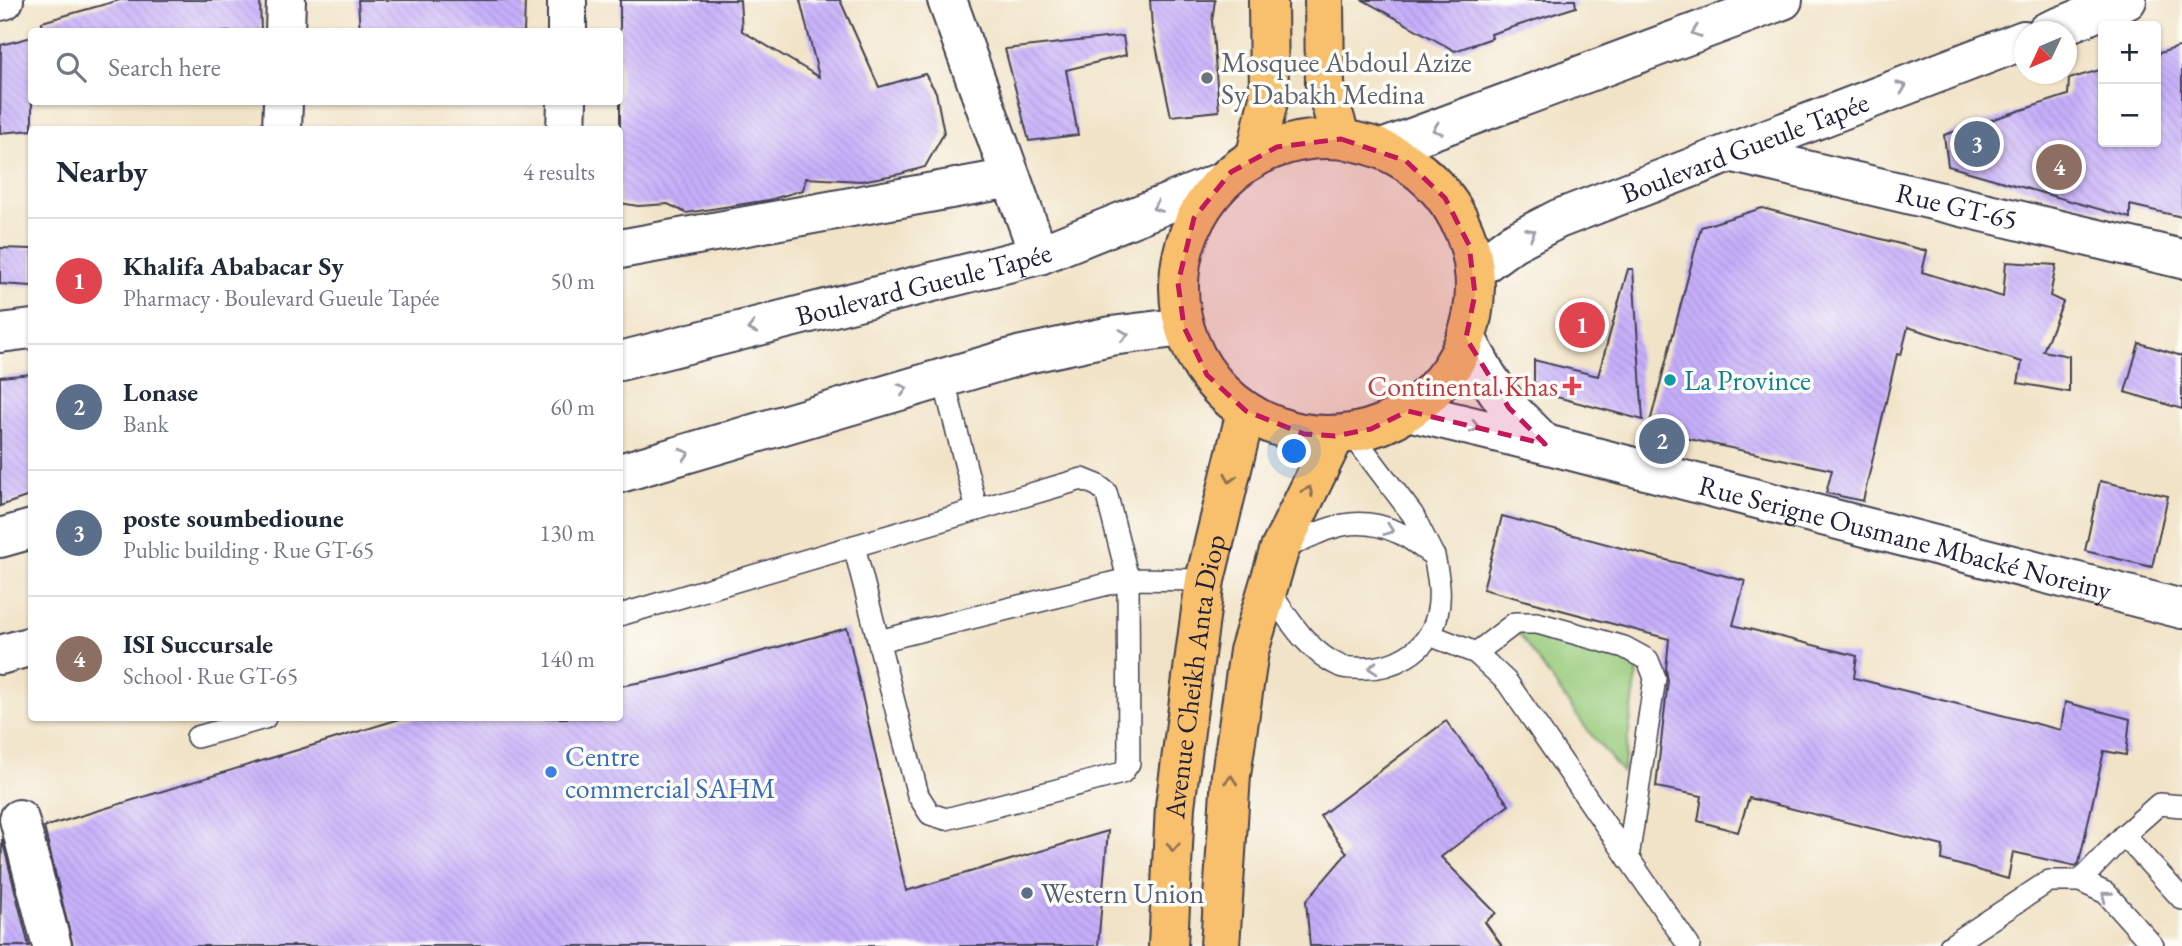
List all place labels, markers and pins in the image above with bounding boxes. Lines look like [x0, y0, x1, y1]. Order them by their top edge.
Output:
place label: Mosquee Abdoul Azize Sy Dabakh Medina [1221, 44, 1472, 112]
marker: Mosquee Abdoul Azize Sy Dabakh Medina [1199, 70, 1215, 86]
pin: 3 [1954, 118, 2000, 170]
pin: 4 [2036, 141, 2082, 193]
pin: 1 [1559, 299, 1605, 351]
place label: La Province [1684, 362, 1811, 398]
place label: Continental Khas [1367, 368, 1558, 404]
marker: La Province [1662, 372, 1678, 388]
marker: Continental Khas [1564, 378, 1580, 394]
pin: 2 [1639, 415, 1685, 467]
place label: Centre commercial SAHM [565, 738, 776, 806]
marker: Centre commercial SAHM [543, 764, 559, 780]
place label: Western Union [1041, 875, 1204, 911]
marker: Western Union [1019, 885, 1035, 901]

